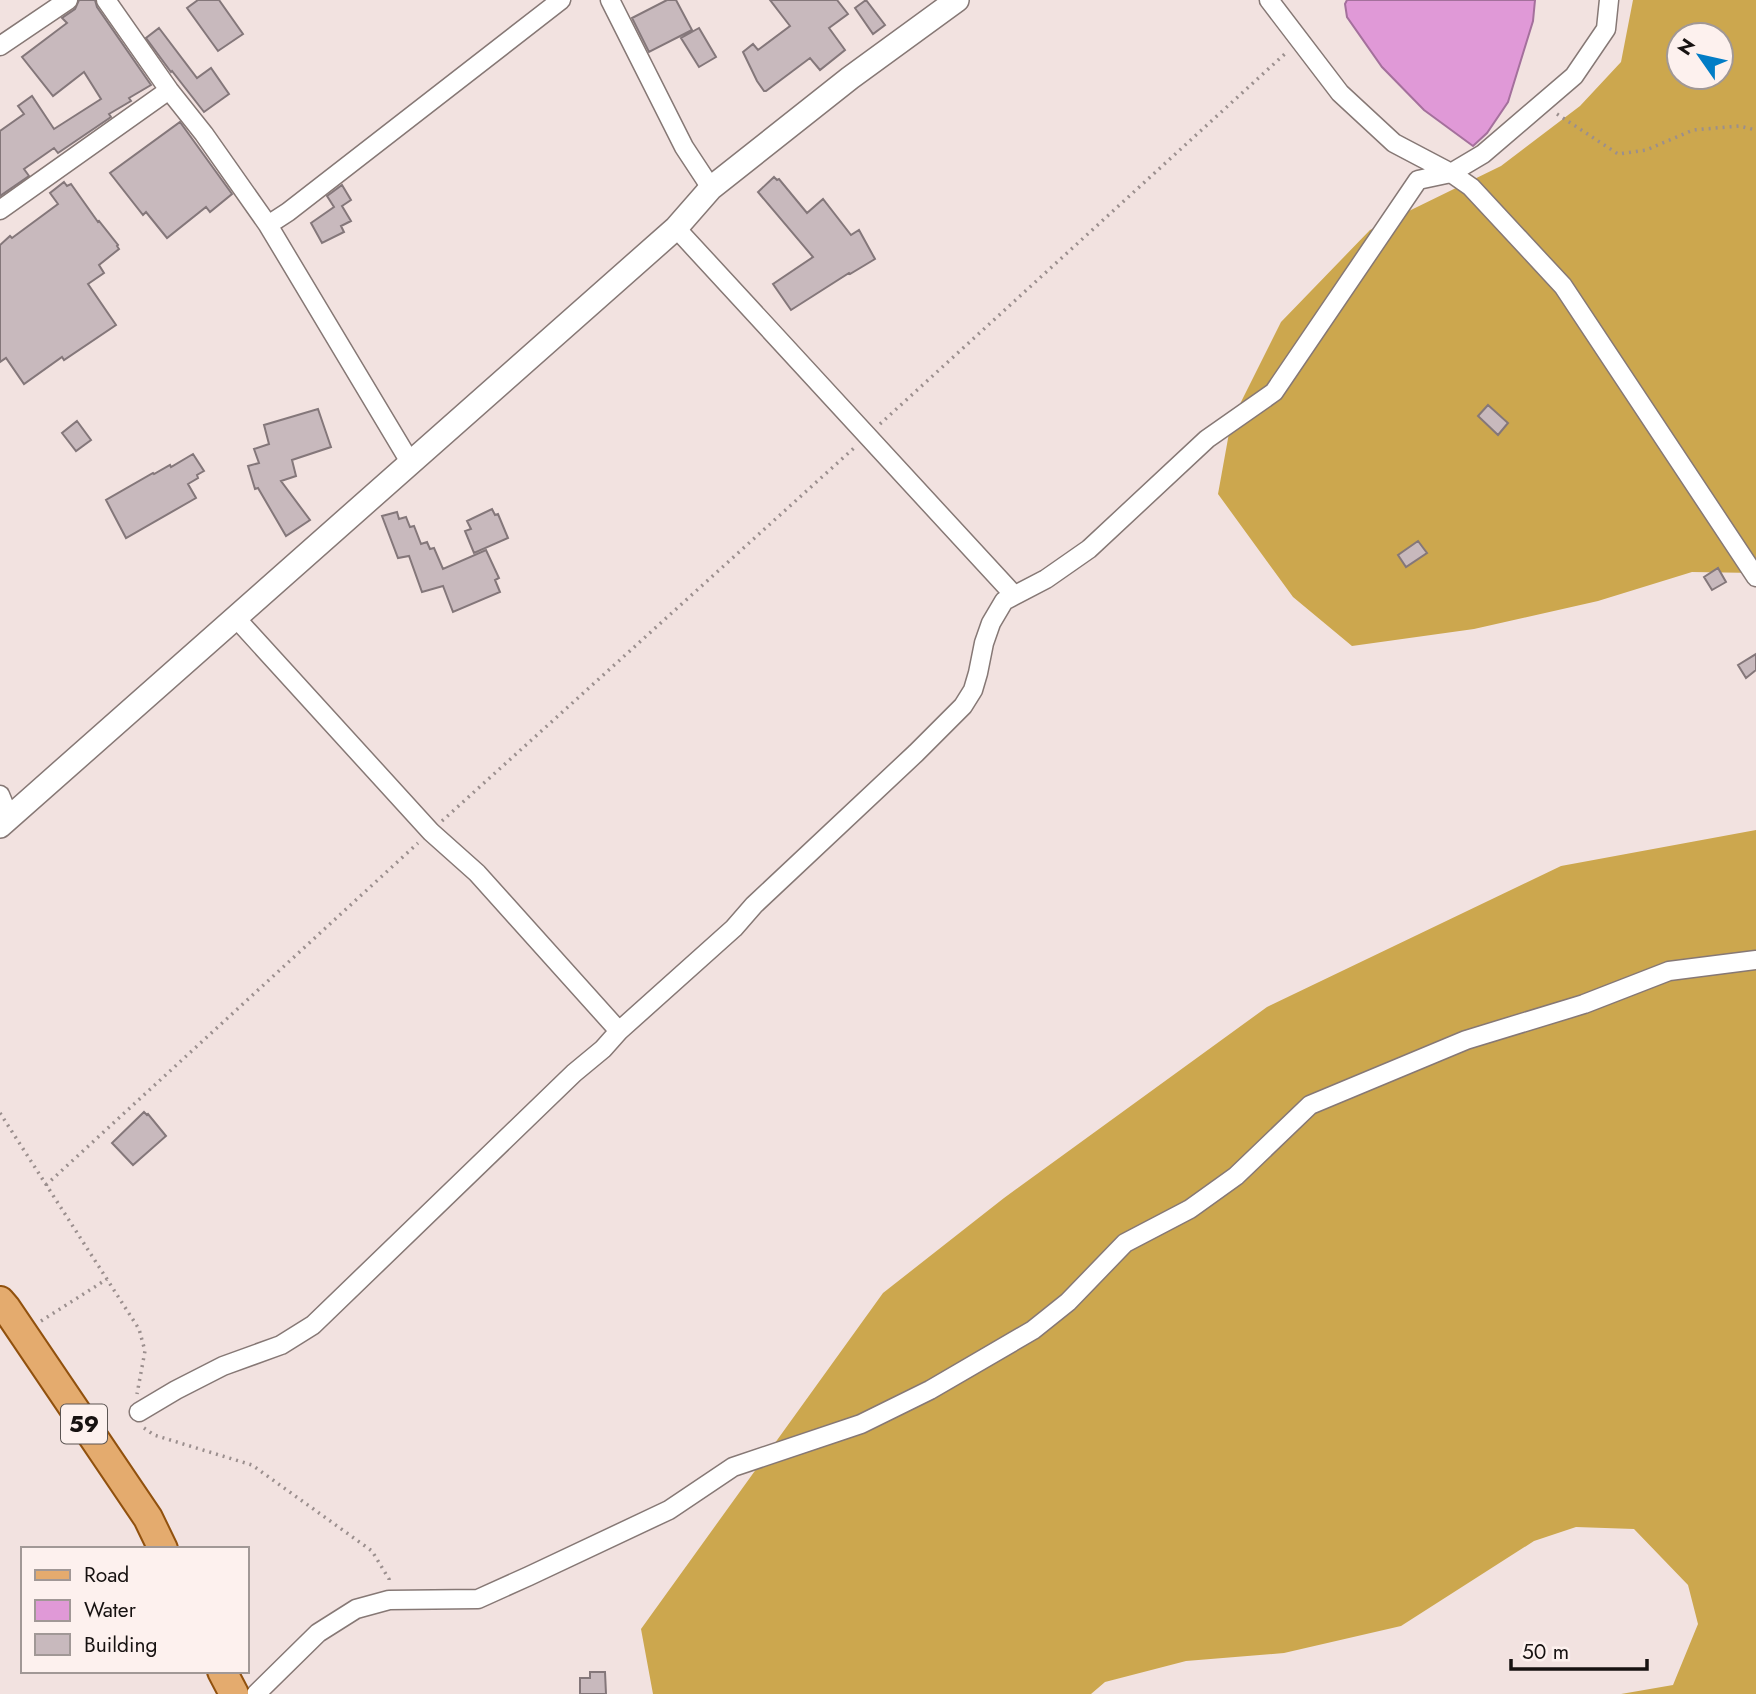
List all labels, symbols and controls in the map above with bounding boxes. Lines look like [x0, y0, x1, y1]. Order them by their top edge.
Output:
north arrow [1665, 21, 1735, 91]
text: N [1671, 33, 1702, 61]
road number: 59 [61, 1404, 107, 1443]
legend [21, 1547, 248, 1673]
text: Road [84, 1560, 129, 1590]
text: Water [84, 1595, 137, 1625]
scale bar [1511, 1628, 1648, 1672]
text: Building [84, 1630, 157, 1660]
text: 50 m [1522, 1637, 1569, 1667]

